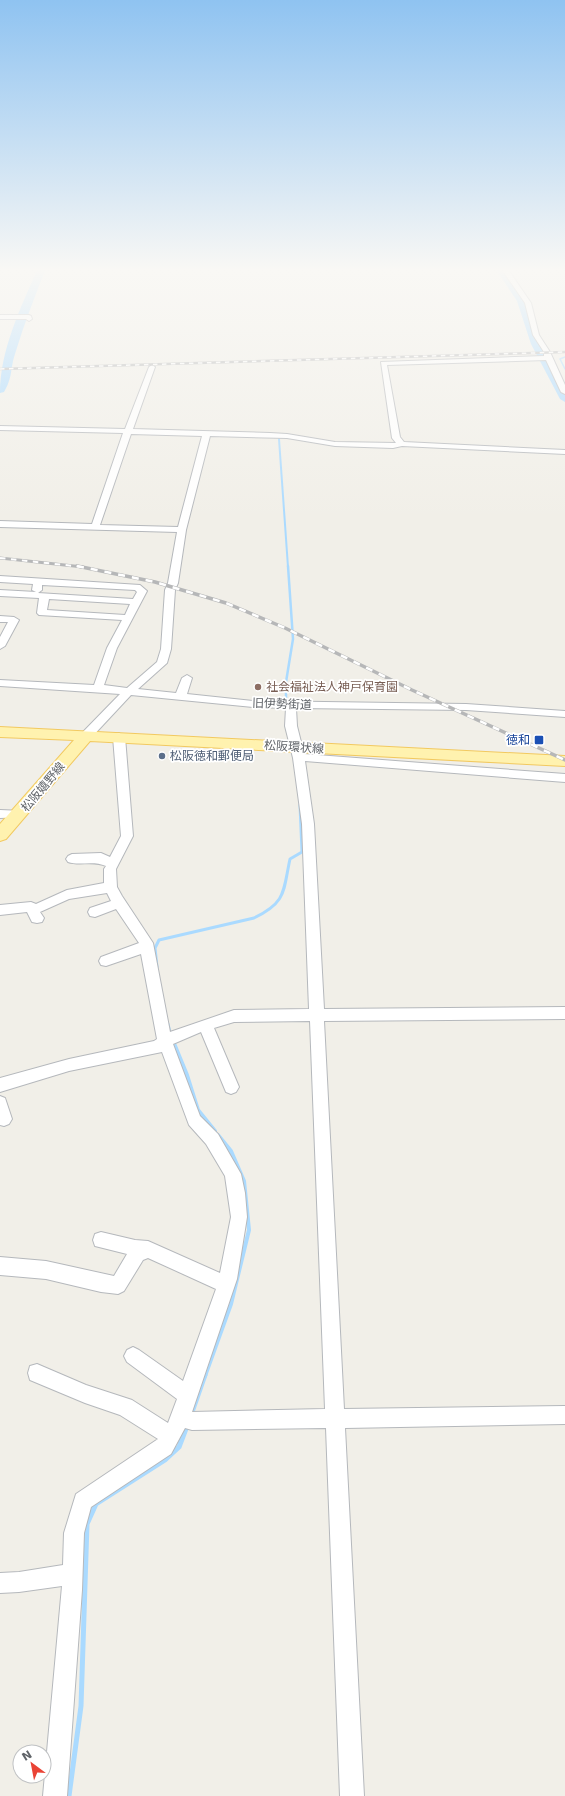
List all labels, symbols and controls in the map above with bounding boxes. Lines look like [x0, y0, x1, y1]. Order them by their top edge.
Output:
place label: 社会福祉法人神戸保育園 [266, 680, 398, 694]
marker: 社会福祉法人神戸保育園 [253, 682, 263, 692]
street label: 旧伊勢街道 [252, 696, 312, 712]
place label: 徳和 [506, 733, 530, 747]
marker: 徳和 [533, 734, 545, 746]
street label: 松阪環状線 [264, 738, 324, 756]
place label: 松阪徳和郵便局 [170, 749, 254, 763]
marker: 松阪徳和郵便局 [157, 751, 167, 761]
street label: 松阪嬉野線 [18, 760, 68, 814]
north arrow [12, 1744, 52, 1784]
text: N [20, 1748, 34, 1764]

